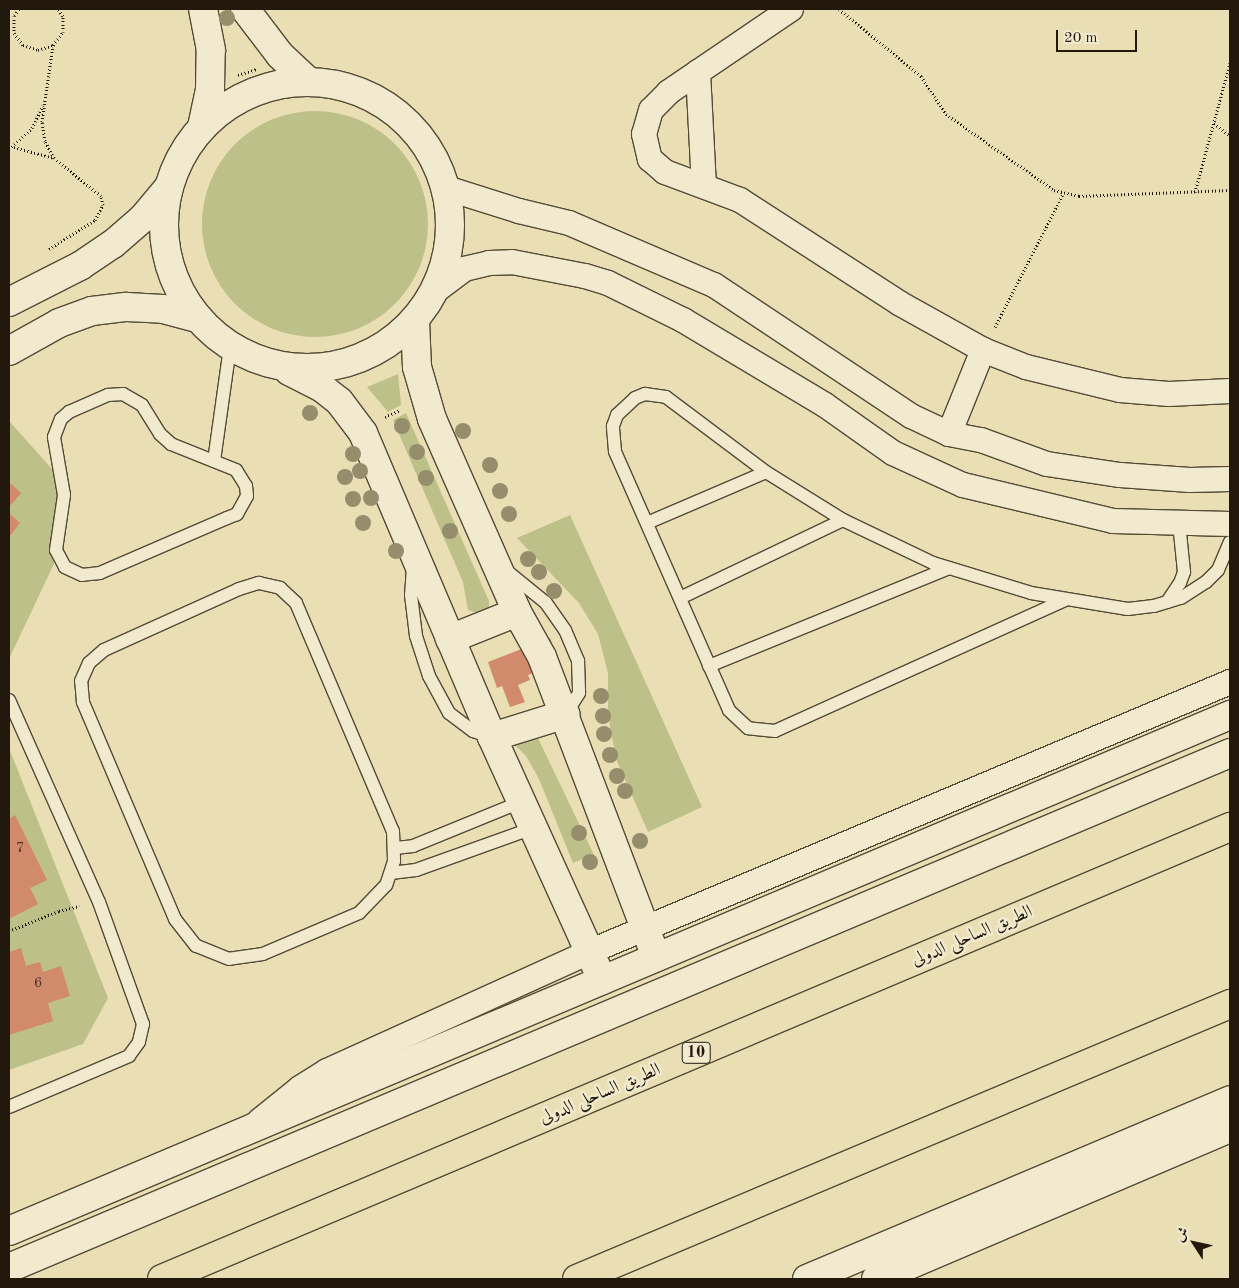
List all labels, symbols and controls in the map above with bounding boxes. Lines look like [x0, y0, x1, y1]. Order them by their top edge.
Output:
scale bar [1059, 20, 1140, 52]
text: 20 m [1064, 31, 1098, 46]
house number: 7 [16, 840, 24, 858]
street label: الطريق الساحلى الدولى [908, 901, 1036, 971]
house number: 6 [34, 975, 42, 993]
road number: 10 [681, 1040, 711, 1066]
street label: الطريق الساحلى الدولى [536, 1059, 664, 1129]
north arrow [1169, 1218, 1219, 1268]
text: ش [1172, 1225, 1191, 1244]

